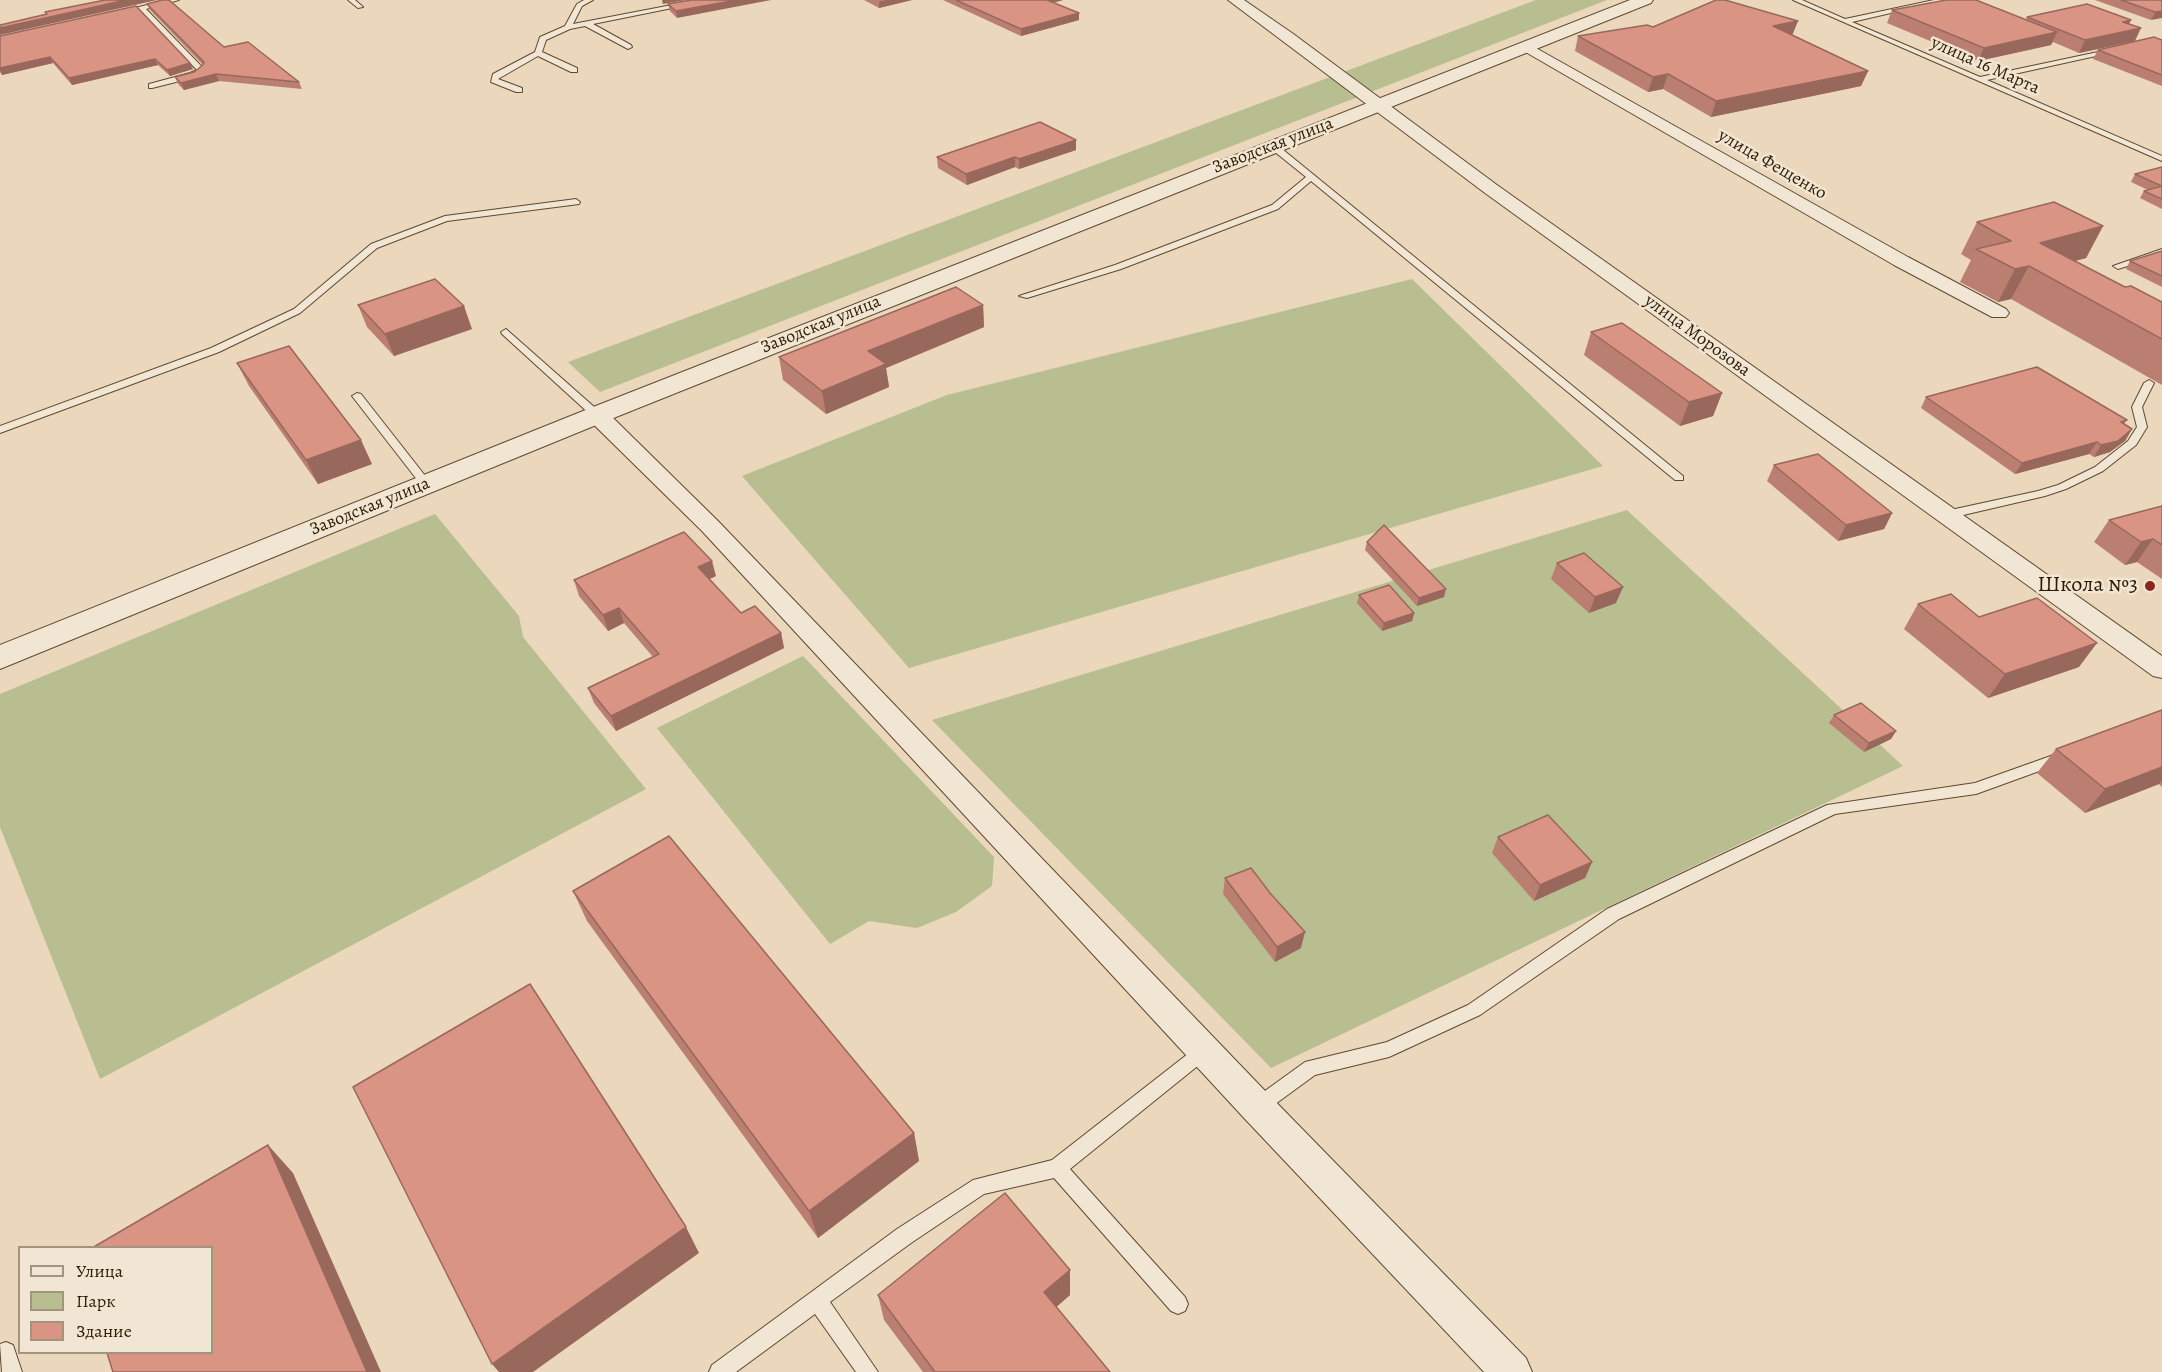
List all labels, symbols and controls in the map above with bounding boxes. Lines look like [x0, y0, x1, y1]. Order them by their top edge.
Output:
street label: улица 16 Марта [1927, 32, 2043, 100]
street label: Заводская улица [1210, 113, 1336, 179]
street label: улица Фещенко [1714, 125, 1830, 205]
street label: улица Морозова [1640, 290, 1754, 382]
street label: Заводская улица [758, 291, 884, 359]
street label: Заводская улица [307, 473, 433, 541]
place label: Школа №3 [2037, 573, 2138, 599]
marker: Школа №3 [2143, 579, 2157, 593]
legend [18, 1246, 213, 1354]
text: Улица [76, 1259, 123, 1283]
text: Парк [76, 1289, 116, 1313]
text: Здание [76, 1319, 132, 1343]

